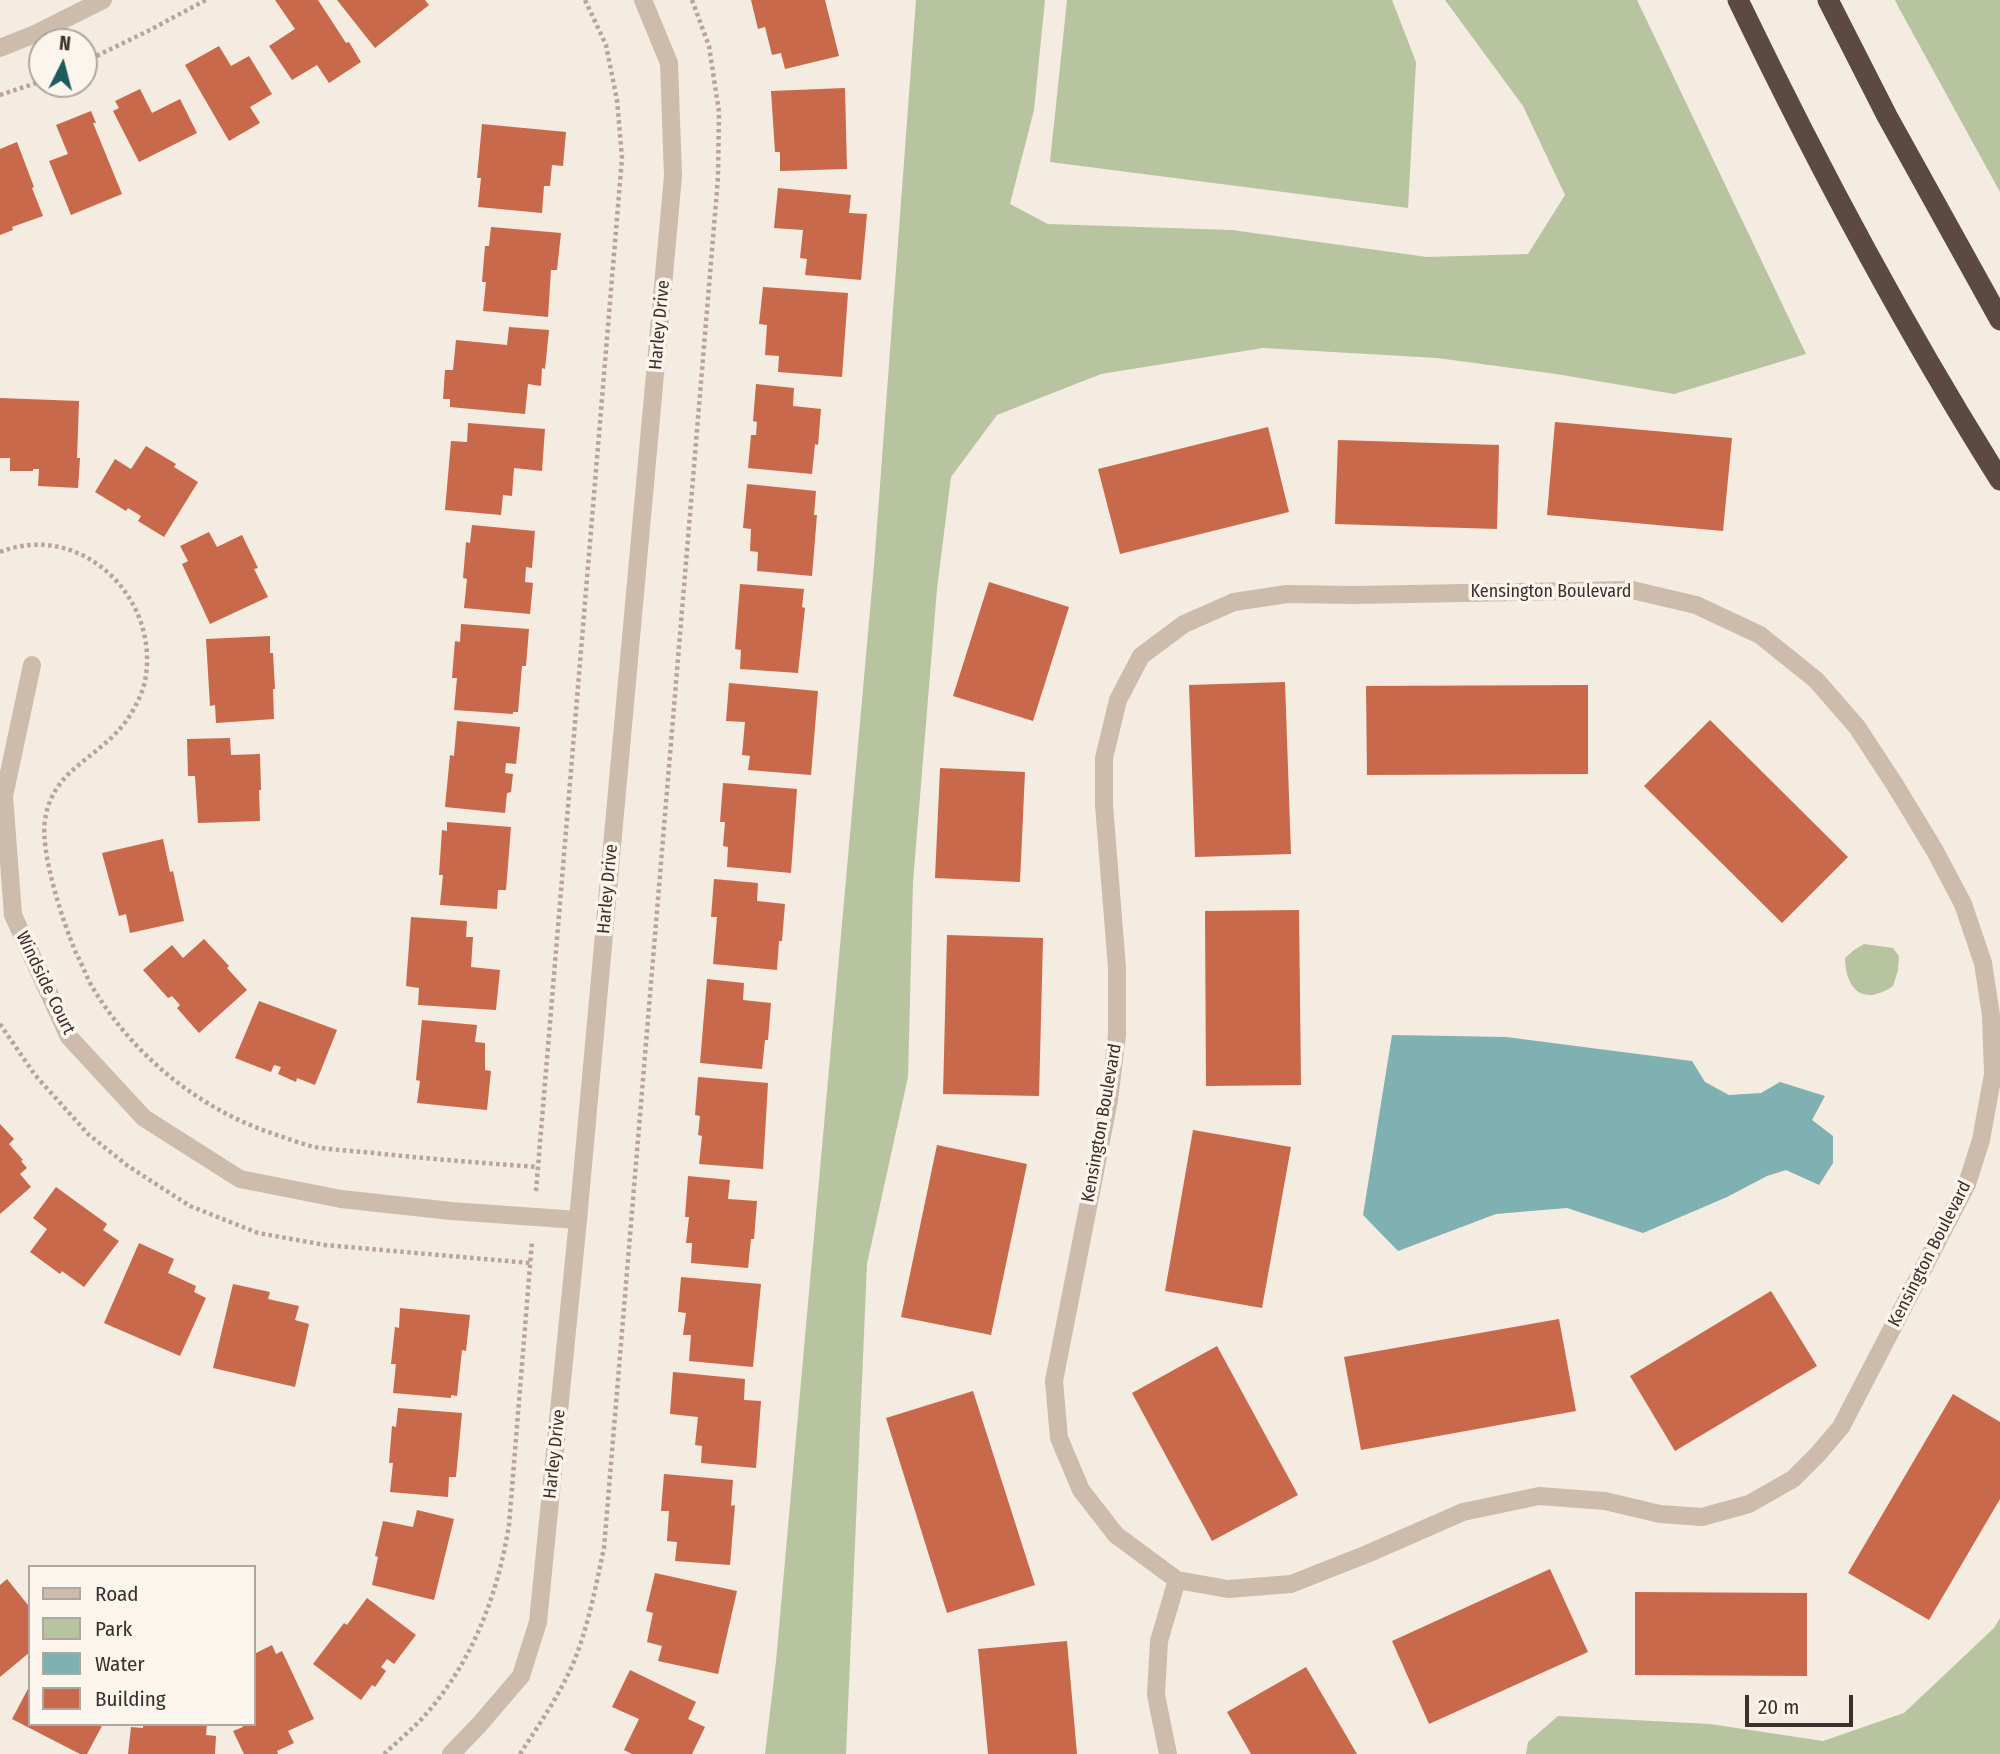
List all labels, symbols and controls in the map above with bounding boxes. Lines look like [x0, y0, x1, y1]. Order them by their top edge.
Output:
north arrow [28, 28, 98, 98]
text: N [58, 32, 72, 56]
street label: Harley Drive [645, 279, 675, 371]
street label: Kensington Boulevard [1471, 581, 1631, 603]
street label: Harley Drive [593, 843, 623, 935]
street label: Windside Court [11, 928, 79, 1038]
street label: Kensington Boulevard [1077, 1042, 1127, 1204]
street label: Kensington Boulevard [1884, 1177, 1976, 1331]
street label: Harley Drive [540, 1408, 570, 1500]
legend [28, 1565, 256, 1726]
text: Road [95, 1581, 139, 1607]
text: Park [95, 1616, 132, 1642]
text: Water [95, 1651, 145, 1677]
scale bar [1748, 1680, 1856, 1724]
text: Building [95, 1686, 166, 1712]
text: 20 m [1758, 1694, 1799, 1720]

